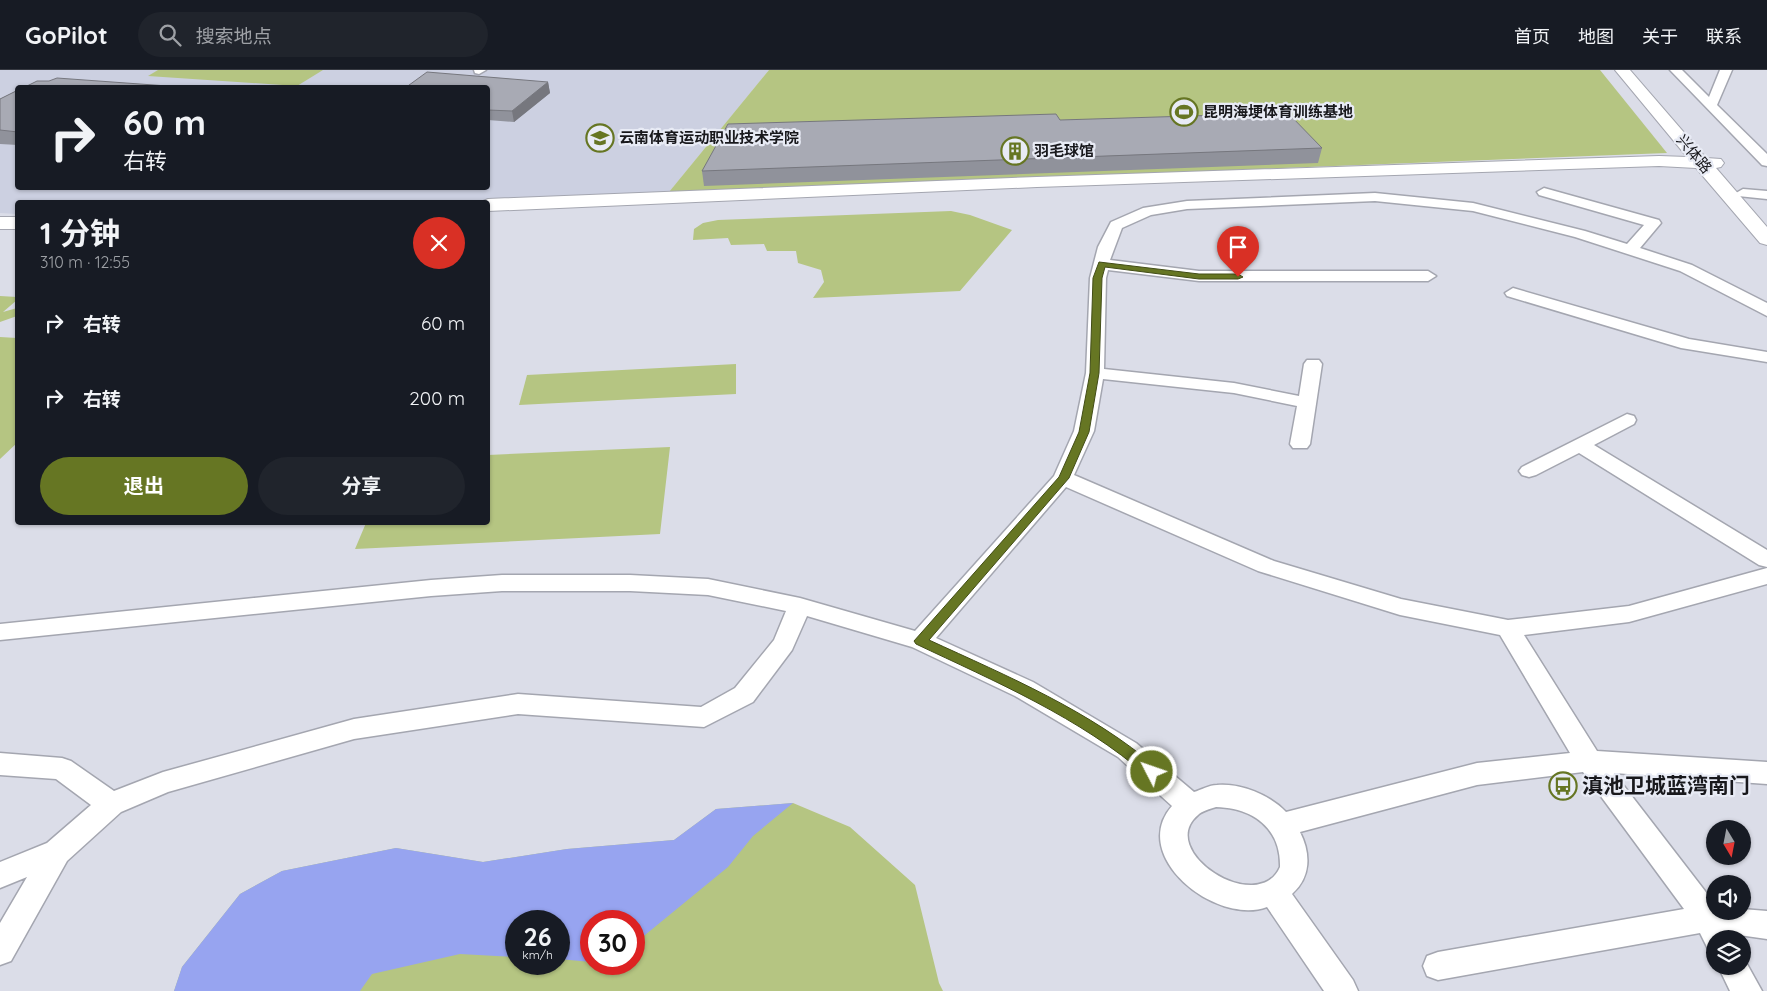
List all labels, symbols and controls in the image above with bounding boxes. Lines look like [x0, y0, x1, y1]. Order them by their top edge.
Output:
search box [138, 12, 488, 57]
text: GoPilot [25, 20, 108, 50]
icon: search [156, 21, 184, 49]
text: 搜索地点 [196, 24, 272, 48]
text: 首页 [1514, 25, 1550, 48]
text: 地图 [1578, 25, 1614, 48]
text: 关于 [1642, 25, 1678, 48]
text: 联系 [1706, 25, 1742, 48]
sports icon: 昆明海埂体育训练基地 [1169, 97, 1199, 127]
text: 60 m [123, 100, 206, 144]
place label: 昆明海埂体育训练基地 [1203, 102, 1353, 121]
icon: right [40, 105, 105, 170]
school or university icon: 云南体育运动职业技术学院 [585, 123, 615, 153]
place label: 云南体育运动职业技术学院 [619, 128, 799, 147]
street label: 兴体路 [1673, 130, 1716, 177]
building icon: 羽毛球馆 [1000, 136, 1030, 166]
place label: 羽毛球馆 [1034, 141, 1094, 160]
text: 右转 [123, 147, 167, 175]
text: 1 分钟 [40, 214, 120, 252]
button: close [413, 217, 465, 269]
pin [1217, 226, 1259, 277]
icon: arrive [1224, 233, 1252, 261]
text: 310 m · 12:55 [40, 252, 130, 272]
icon: right [40, 309, 68, 337]
text: 60 m [421, 311, 465, 335]
text: 右转 [83, 312, 121, 336]
icon: right [40, 384, 68, 412]
text: 200 m [409, 386, 465, 410]
text: 右转 [83, 387, 121, 411]
button: 退出 [40, 457, 248, 515]
button: 分享 [258, 457, 465, 515]
position arrow [1125, 745, 1177, 797]
bus stop icon: 滇池卫城蓝湾南门 [1548, 771, 1578, 801]
place label: 滇池卫城蓝湾南门 [1582, 772, 1750, 798]
north arrow [1706, 820, 1751, 865]
map controls [1706, 820, 1751, 975]
button: sound [1706, 875, 1751, 920]
speed limit sign: 30 [580, 910, 645, 975]
text: 26 [523, 921, 552, 952]
button: layers [1706, 930, 1751, 975]
text: km/h [522, 947, 553, 962]

